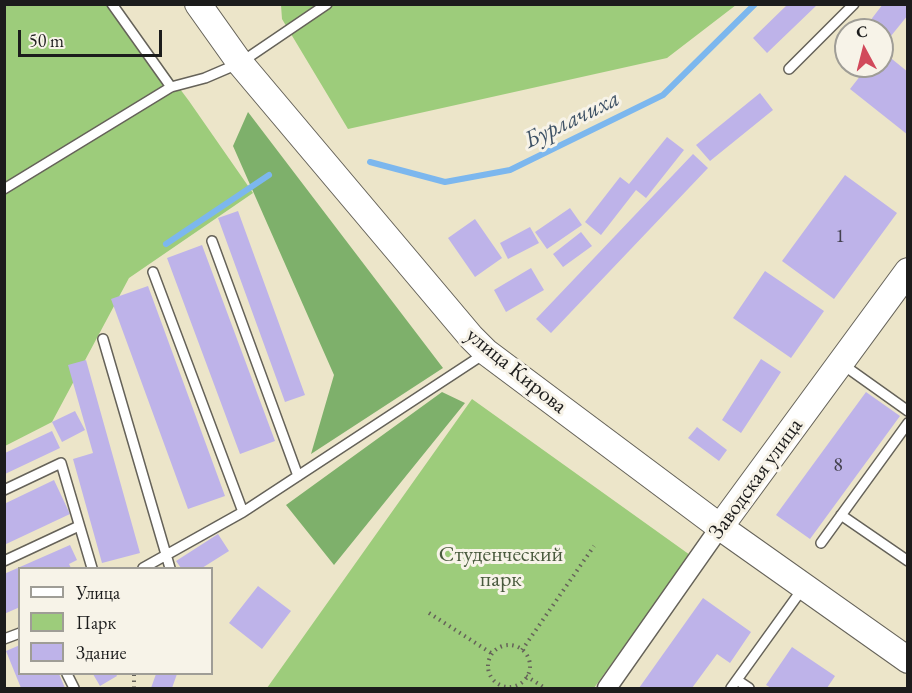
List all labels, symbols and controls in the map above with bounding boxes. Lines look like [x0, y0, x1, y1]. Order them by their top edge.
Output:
scale bar [21, 18, 165, 56]
north arrow [834, 18, 894, 78]
text: С [855, 21, 869, 43]
text: 50 m [29, 29, 64, 52]
water label: Бурлачиха [520, 85, 624, 155]
house number: 1 [835, 225, 845, 249]
street label: улица Кирова [460, 322, 572, 420]
street label: Заводская улица [703, 413, 809, 545]
house number: 8 [833, 454, 843, 478]
park label: Студенческий парк [439, 542, 563, 594]
legend [18, 567, 213, 675]
text: Улица [76, 581, 120, 604]
text: Парк [76, 611, 116, 634]
text: Здание [76, 641, 126, 664]

